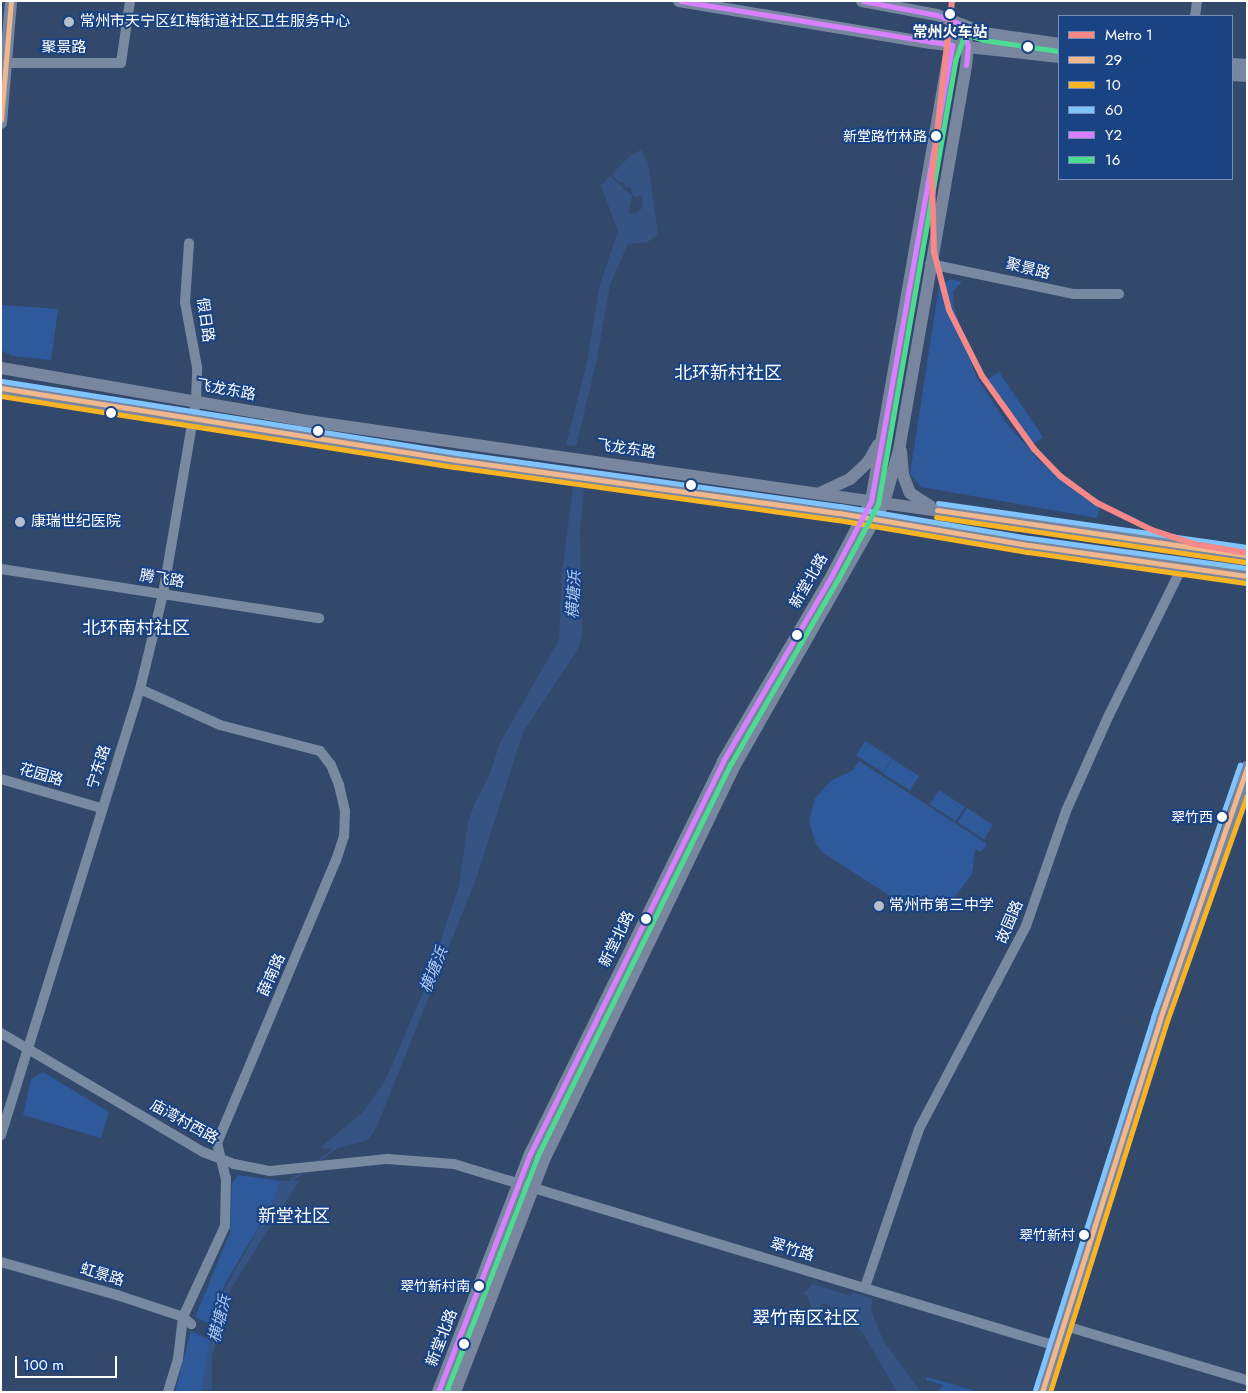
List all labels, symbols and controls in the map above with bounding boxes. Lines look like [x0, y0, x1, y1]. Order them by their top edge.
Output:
marker: 常州火车站 [942, 6, 958, 22]
place label: 常州市天宁区红梅街道社区卫生服务中心 [80, 13, 350, 31]
marker: 常州市天宁区红梅街道社区卫生服务中心 [62, 15, 76, 29]
legend [1058, 15, 1233, 180]
place label: 常州火车站 [913, 24, 987, 42]
text: Metro 1 [1105, 24, 1153, 46]
street label: 聚景路 [42, 39, 86, 57]
unlabelled marker [1023, 42, 1033, 52]
text: 29 [1105, 49, 1122, 71]
text: 10 [1105, 74, 1121, 96]
text: 60 [1105, 99, 1123, 121]
text: Y2 [1105, 124, 1122, 146]
place label: 新堂路竹林路 [843, 128, 927, 144]
marker: 新堂路竹林路 [931, 131, 941, 141]
text: 16 [1105, 149, 1120, 171]
street label: 聚景路 [1004, 255, 1052, 283]
street label: 假日路 [193, 296, 217, 344]
district label: 北环新村社区 [674, 362, 782, 384]
street label: 飞龙东路 [195, 376, 257, 404]
unlabelled marker [106, 408, 116, 418]
unlabelled marker [313, 426, 323, 436]
street label: 飞龙东路 [595, 436, 657, 462]
unlabelled marker [686, 480, 696, 490]
place label: 康瑞世纪医院 [31, 513, 121, 531]
marker: 康瑞世纪医院 [13, 515, 27, 529]
street label: 新堂北路 [786, 551, 832, 611]
street label: 腾飞路 [138, 567, 186, 591]
water label: 横塘浜 [563, 571, 585, 619]
district label: 北环南村社区 [82, 617, 190, 639]
unlabelled marker [792, 630, 802, 640]
street label: 宁东路 [83, 743, 115, 791]
street label: 花园路 [17, 760, 65, 790]
place label: 翠竹西 [1171, 809, 1213, 825]
marker: 翠竹西 [1217, 812, 1227, 822]
place label: 常州市第三中学 [889, 897, 994, 915]
street label: 故园路 [993, 898, 1027, 946]
marker: 常州市第三中学 [873, 900, 885, 912]
street label: 新堂北路 [596, 908, 638, 970]
unlabelled marker [641, 914, 651, 924]
water label: 横塘浜 [416, 944, 452, 996]
street label: 薛南路 [255, 951, 289, 999]
street label: 庙湾村西路 [147, 1096, 221, 1148]
district label: 新堂社区 [258, 1205, 330, 1227]
place label: 翠竹新村 [1019, 1227, 1075, 1243]
marker: 翠竹新村 [1079, 1230, 1089, 1240]
street label: 翠竹路 [768, 1235, 816, 1265]
street label: 虹景路 [78, 1260, 126, 1290]
place label: 翠竹新村南 [400, 1278, 470, 1294]
marker: 翠竹新村南 [474, 1281, 484, 1291]
water label: 横塘浜 [205, 1293, 235, 1345]
street label: 新堂北路 [423, 1307, 461, 1369]
district label: 翠竹南区社区 [752, 1307, 860, 1329]
unlabelled marker [459, 1339, 469, 1349]
scale bar [18, 1346, 120, 1378]
text: 100 m [23, 1354, 64, 1376]

